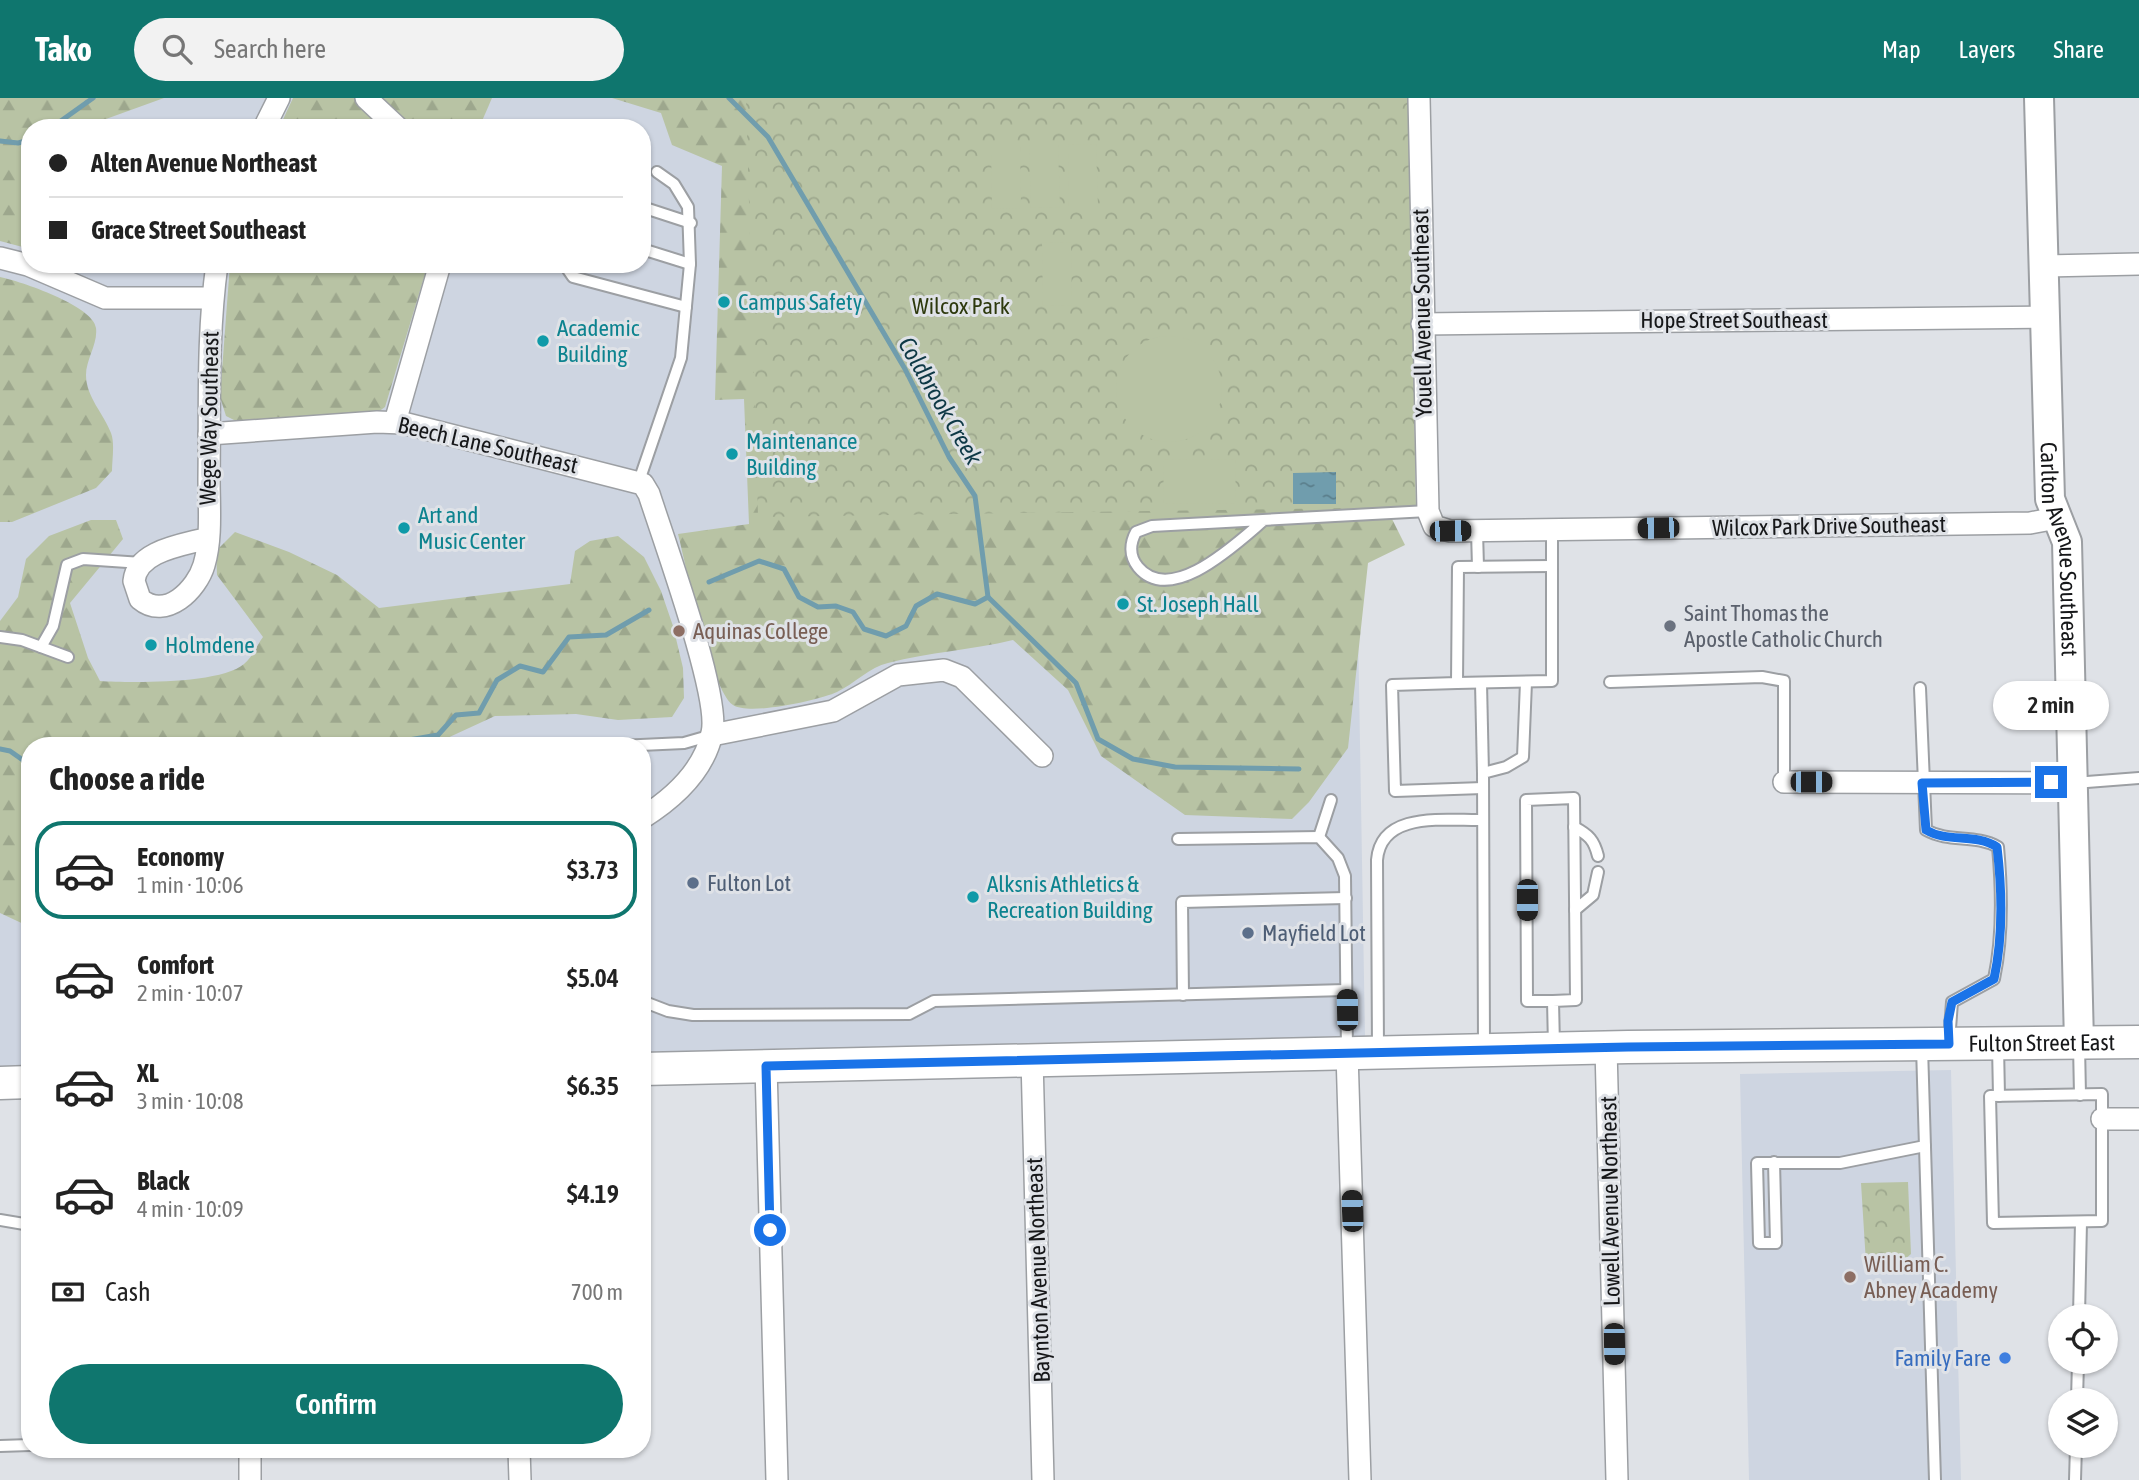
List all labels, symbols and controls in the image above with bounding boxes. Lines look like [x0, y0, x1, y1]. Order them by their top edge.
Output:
search box [134, 18, 624, 81]
text: Tako [35, 30, 92, 68]
icon: search [158, 30, 196, 68]
text: Search here [214, 34, 326, 64]
text: Map [1882, 36, 1921, 63]
text: Layers [1959, 36, 2015, 63]
text: Share [2053, 36, 2104, 63]
text: Alten Avenue Northeast [91, 148, 317, 178]
street label: Youell Avenue Southeast [1407, 208, 1437, 418]
text: Grace Street Southeast [91, 215, 306, 245]
place label: Campus Safety [738, 289, 862, 315]
park label: Wilcox Park [912, 293, 1010, 319]
marker: Campus Safety [716, 294, 732, 310]
street label: Hope Street Southeast [1640, 307, 1828, 333]
place label: Academic Building [557, 315, 640, 367]
street label: Wege Way Southeast [194, 331, 224, 505]
water label: Coldbrook Creek [893, 332, 988, 470]
marker: Academic Building [535, 333, 551, 349]
street label: Beech Lane Southeast [395, 412, 581, 478]
place label: Maintenance Building [746, 428, 857, 480]
street label: Carlton Avenue Southeast [2035, 442, 2083, 657]
marker: Maintenance Building [724, 446, 740, 462]
place label: Art and Music Center [418, 502, 526, 554]
street label: Wilcox Park Drive Southeast [1712, 511, 1946, 541]
car [1637, 517, 1680, 539]
marker: Art and Music Center [396, 520, 412, 536]
car [1429, 520, 1472, 542]
place label: St. Joseph Hall [1137, 591, 1259, 617]
marker: St. Joseph Hall [1115, 596, 1131, 612]
place label: Saint Thomas the Apostle Catholic Church [1684, 600, 1883, 652]
place label: Aquinas College [693, 618, 828, 644]
marker: Saint Thomas the Apostle Catholic Church [1662, 618, 1678, 634]
marker: Aquinas College [671, 623, 687, 639]
place label: Holmdene [165, 632, 255, 658]
marker: Holmdene [143, 637, 159, 653]
callout: 2 min [1993, 680, 2109, 730]
text: 2 min [2028, 692, 2074, 718]
text: Choose a ride [49, 760, 205, 797]
route end [2035, 766, 2067, 798]
car [1791, 772, 1833, 793]
icon: car [53, 839, 116, 902]
text: Economy [137, 842, 224, 872]
text: $3.73 [567, 855, 619, 885]
place label: Fulton Lot [707, 870, 791, 896]
place label: Alksnis Athletics & Recreation Building [987, 871, 1153, 923]
text: 1 min · 10:06 [137, 872, 243, 898]
marker: Fulton Lot [685, 875, 701, 891]
car [1517, 879, 1538, 921]
marker: Alksnis Athletics & Recreation Building [965, 889, 981, 905]
place label: Mayfield Lot [1262, 920, 1366, 946]
marker: Mayfield Lot [1240, 925, 1256, 941]
icon: car [53, 947, 116, 1010]
text: Comfort [137, 950, 214, 980]
text: $5.04 [567, 963, 619, 993]
text: 2 min · 10:07 [137, 980, 243, 1006]
car [1337, 989, 1358, 1031]
street label: Fulton Street East [1968, 1029, 2115, 1057]
icon: car [53, 1055, 116, 1118]
text: XL [137, 1058, 159, 1088]
text: $6.35 [567, 1071, 619, 1101]
text: 3 min · 10:08 [137, 1088, 243, 1114]
street label: Lowell Avenue Northeast [1595, 1096, 1625, 1306]
street label: Baynton Avenue Northeast [1021, 1157, 1055, 1383]
icon: car [53, 1163, 116, 1226]
text: Black [137, 1166, 189, 1196]
text: $4.19 [567, 1179, 619, 1209]
car [1341, 1190, 1364, 1232]
text: 4 min · 10:09 [137, 1196, 243, 1222]
route start [754, 1214, 786, 1246]
place label: William C. Abney Academy [1864, 1251, 1998, 1303]
marker: William C. Abney Academy [1842, 1269, 1858, 1285]
icon: cash [49, 1273, 87, 1311]
text: Cash [105, 1277, 151, 1307]
text: 700 m [571, 1279, 623, 1305]
map controls [2048, 1304, 2118, 1458]
button: locate [2048, 1304, 2118, 1374]
car [1604, 1323, 1625, 1365]
place label: Family Fare [1894, 1345, 1991, 1371]
marker: Family Fare [1997, 1350, 2013, 1366]
button: Confirm [49, 1364, 623, 1444]
button: layers [2048, 1388, 2118, 1458]

